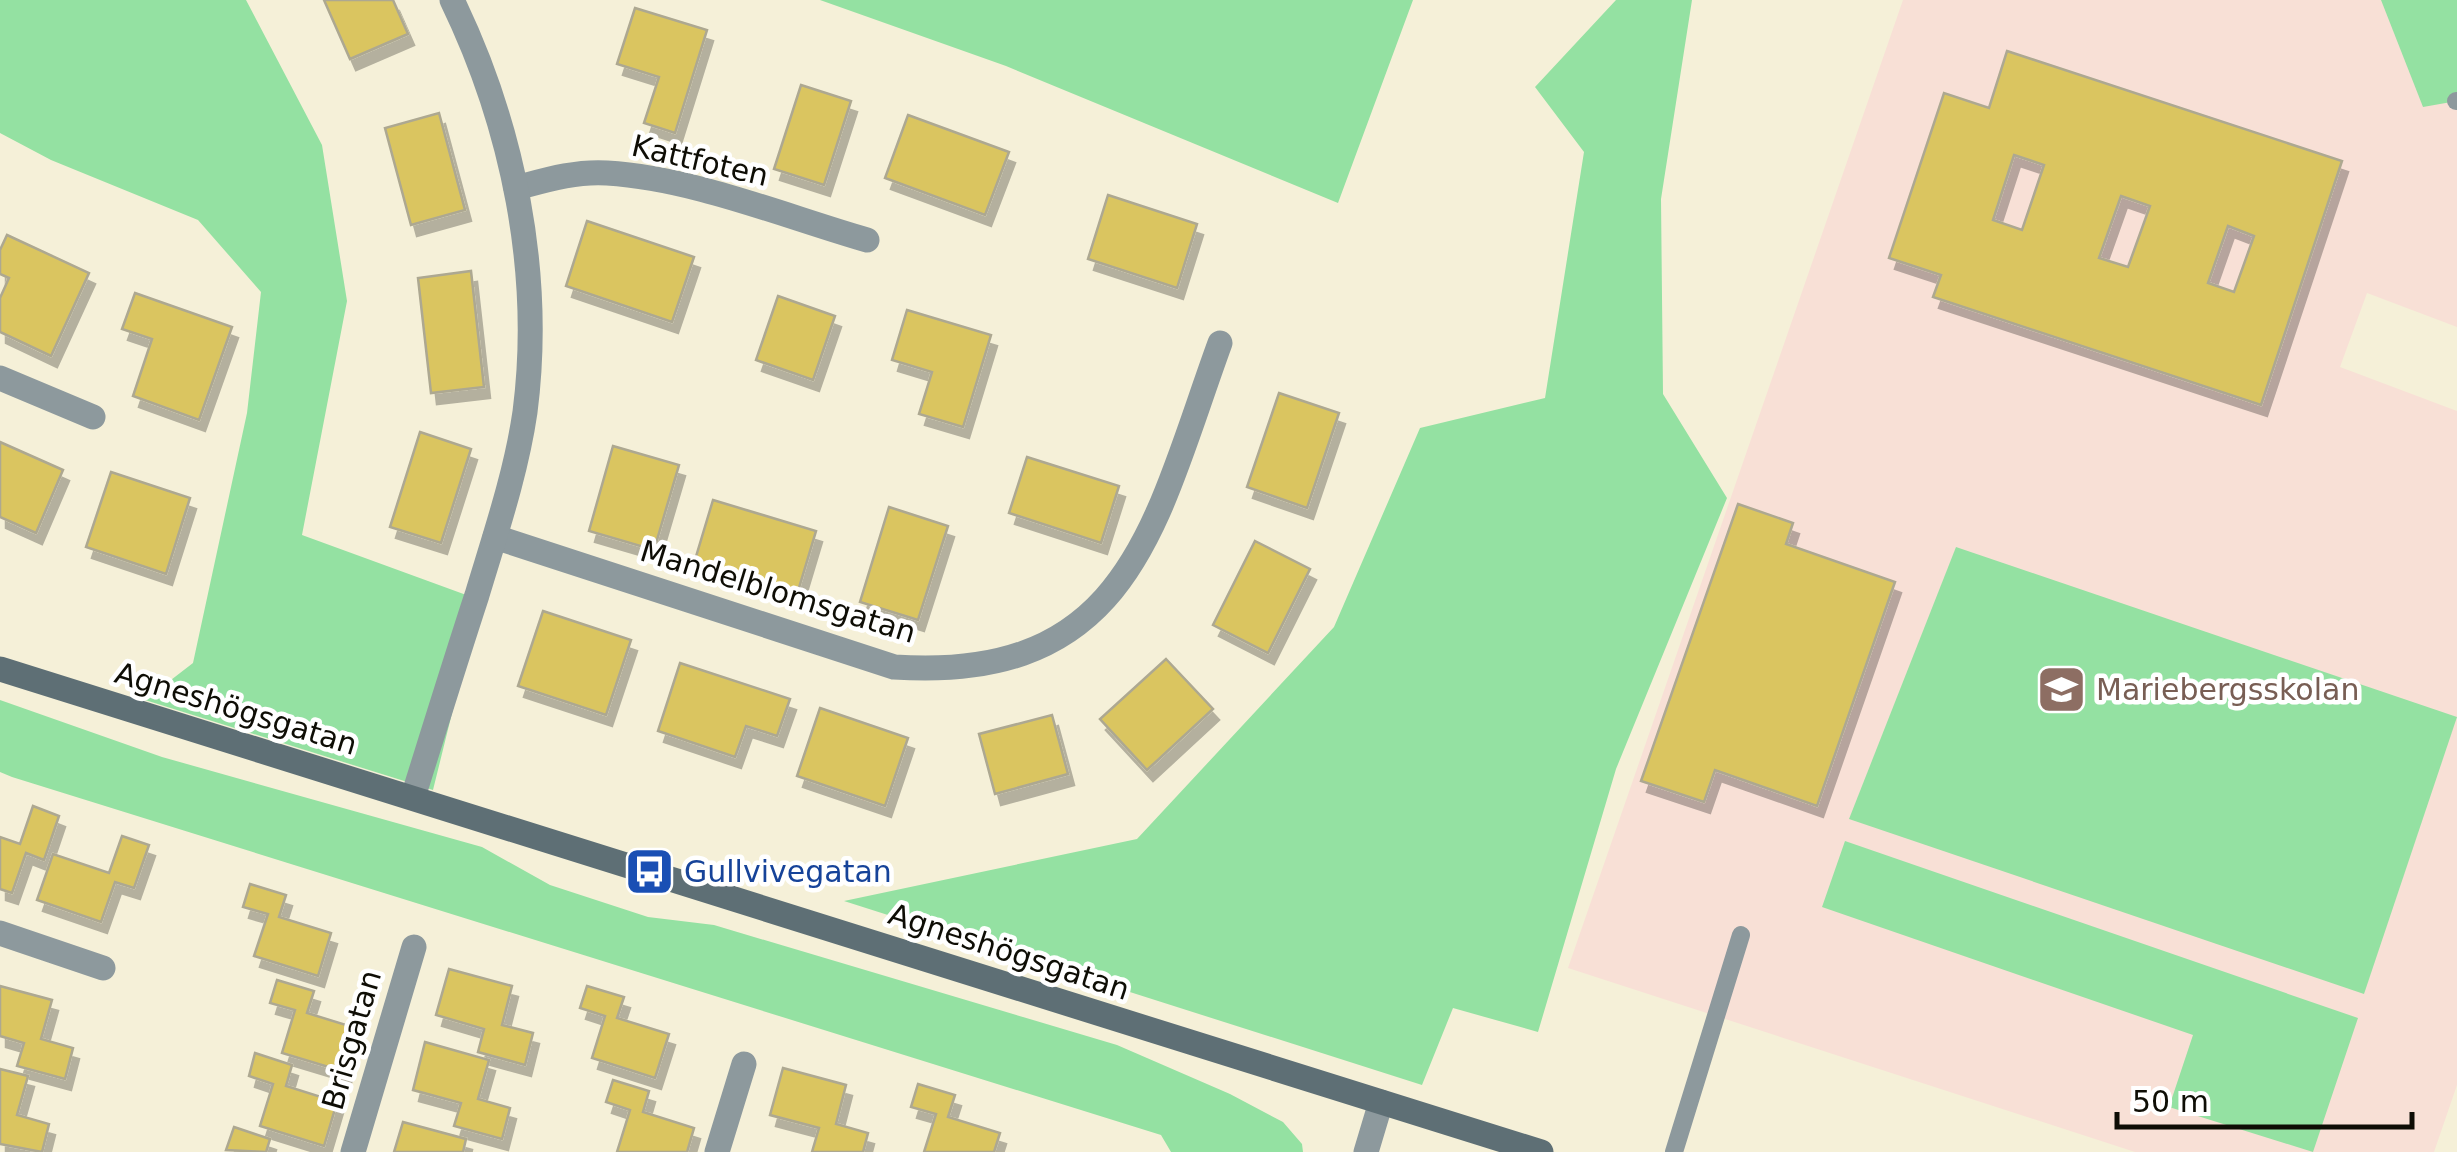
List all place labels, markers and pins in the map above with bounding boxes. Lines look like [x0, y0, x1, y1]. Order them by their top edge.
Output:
school or university icon: Mariebergsskolan [2035, 664, 2087, 716]
place label: Mariebergsskolan [2096, 672, 2359, 707]
bus stop icon: Gullvivegatan [623, 846, 675, 898]
place label: Gullvivegatan [684, 854, 892, 889]

